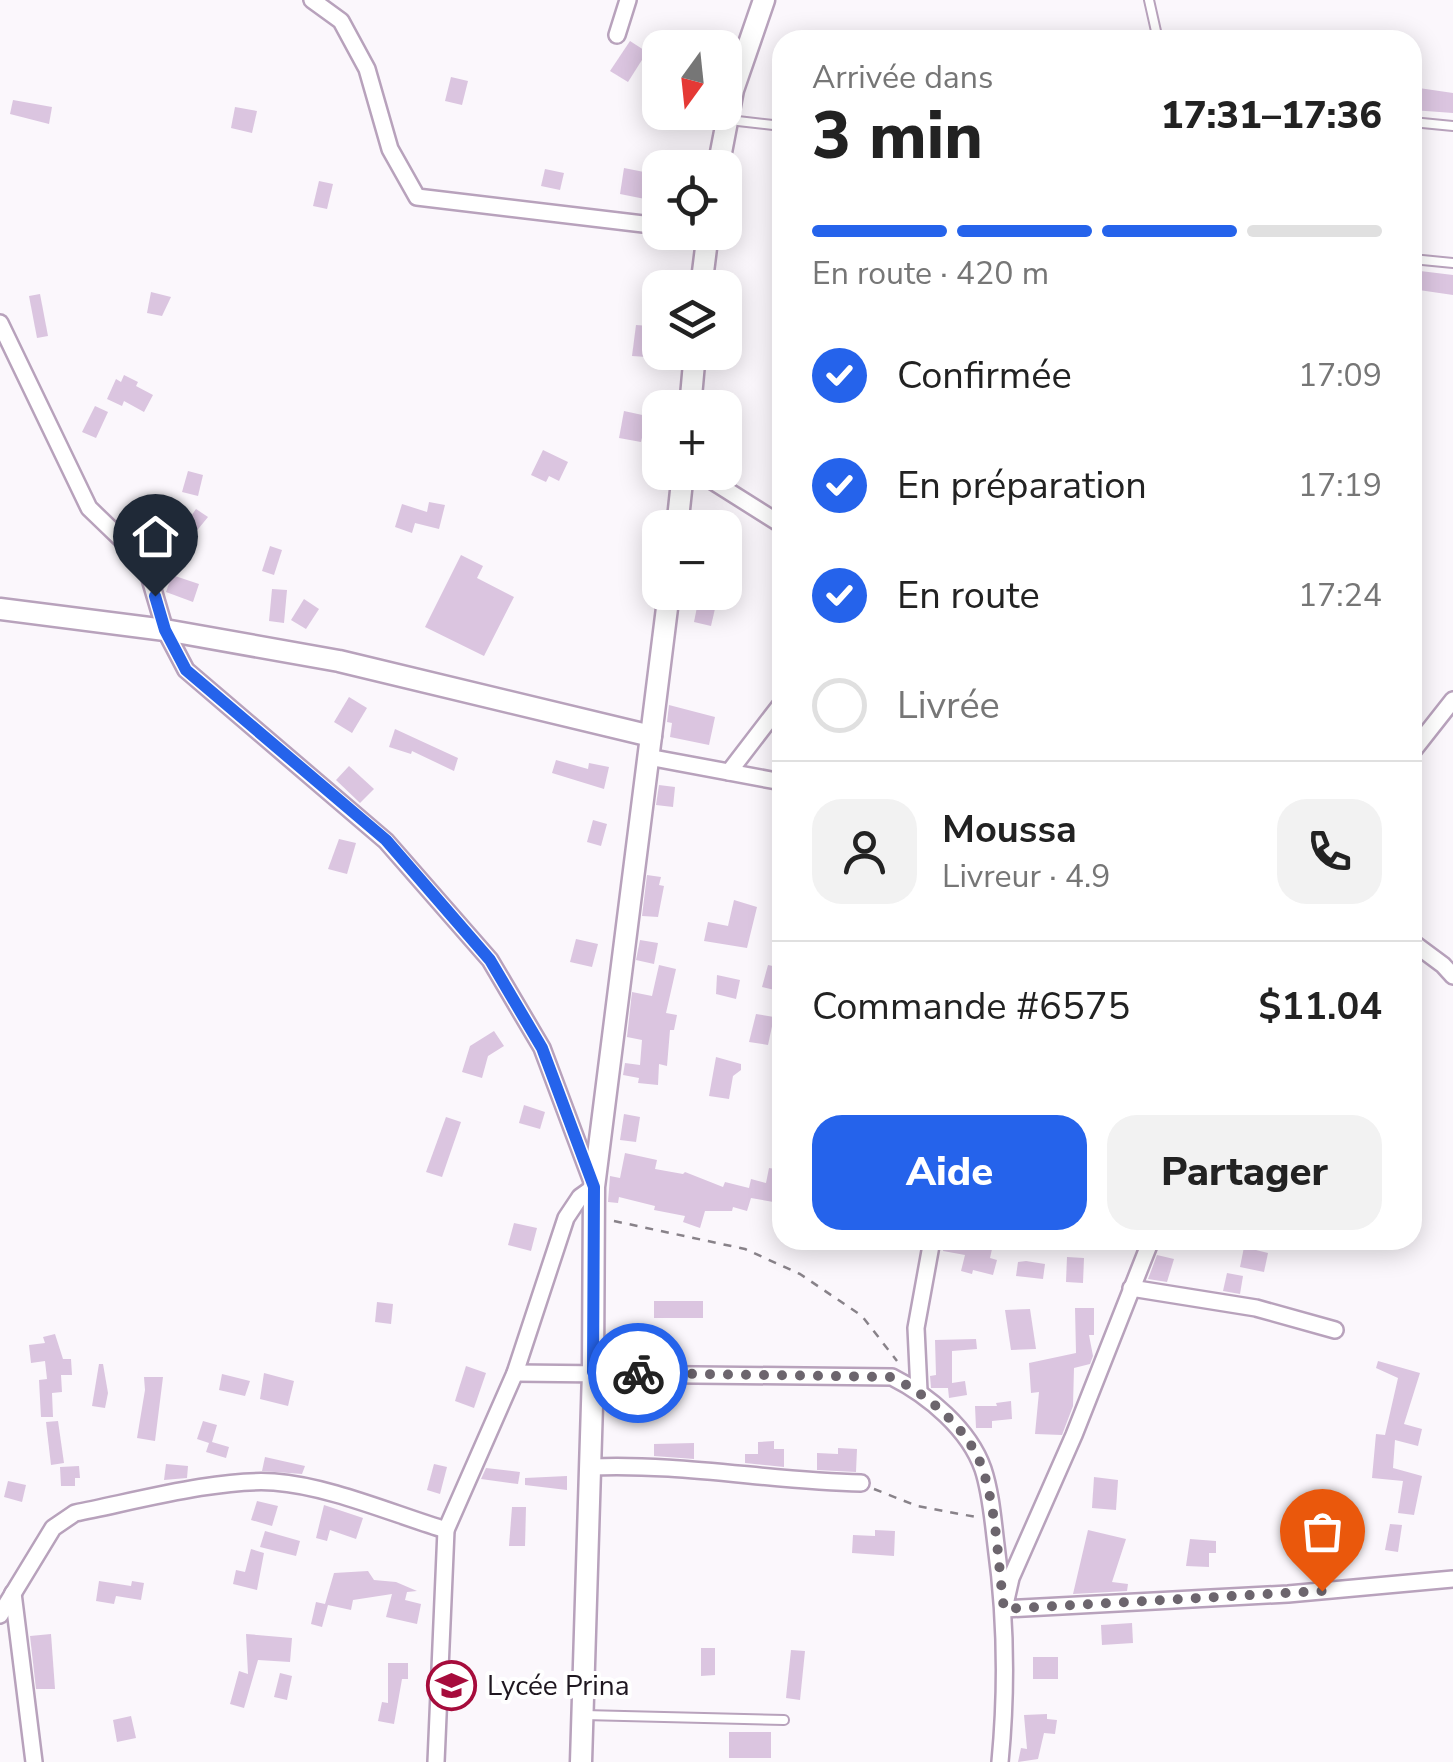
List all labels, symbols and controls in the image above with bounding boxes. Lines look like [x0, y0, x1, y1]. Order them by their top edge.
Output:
north arrow [642, 30, 742, 130]
map controls [642, 30, 742, 610]
text: Arrivée dans [812, 56, 993, 99]
text: 17:31–17:36 [1161, 90, 1382, 141]
text: 3 min [812, 92, 983, 181]
button: locate [642, 150, 742, 250]
text: En route · 420 m [812, 252, 1049, 295]
button: layers [642, 270, 742, 370]
icon: check [812, 348, 867, 403]
text: Confirmée [897, 350, 1072, 401]
text: 17:09 [1298, 354, 1382, 397]
button: + [642, 390, 742, 490]
icon: check [812, 458, 867, 513]
text: En préparation [897, 460, 1147, 511]
text: 17:19 [1298, 464, 1382, 507]
pin [113, 494, 198, 597]
icon: home [128, 509, 183, 564]
button: − [642, 510, 742, 610]
icon: check [812, 568, 867, 623]
text: En route [897, 570, 1040, 621]
text: 17:24 [1298, 574, 1382, 617]
text: Livrée [897, 680, 1000, 731]
button: person [812, 799, 917, 904]
button: phone [1277, 799, 1382, 904]
text: Moussa [942, 804, 1077, 855]
text: Livreur · 4.9 [942, 855, 1110, 898]
text: Commande #6575 [812, 981, 1130, 1032]
text: $11.04 [1259, 981, 1382, 1032]
button: Aide [812, 1115, 1087, 1230]
button: Partager [1107, 1115, 1382, 1230]
courier [588, 1323, 688, 1423]
icon: bike [611, 1346, 666, 1401]
pin [1280, 1489, 1365, 1592]
icon: bag [1295, 1504, 1350, 1559]
school or university icon: Lycée Prina [426, 1660, 478, 1712]
place label: Lycée Prina [487, 1667, 630, 1705]

